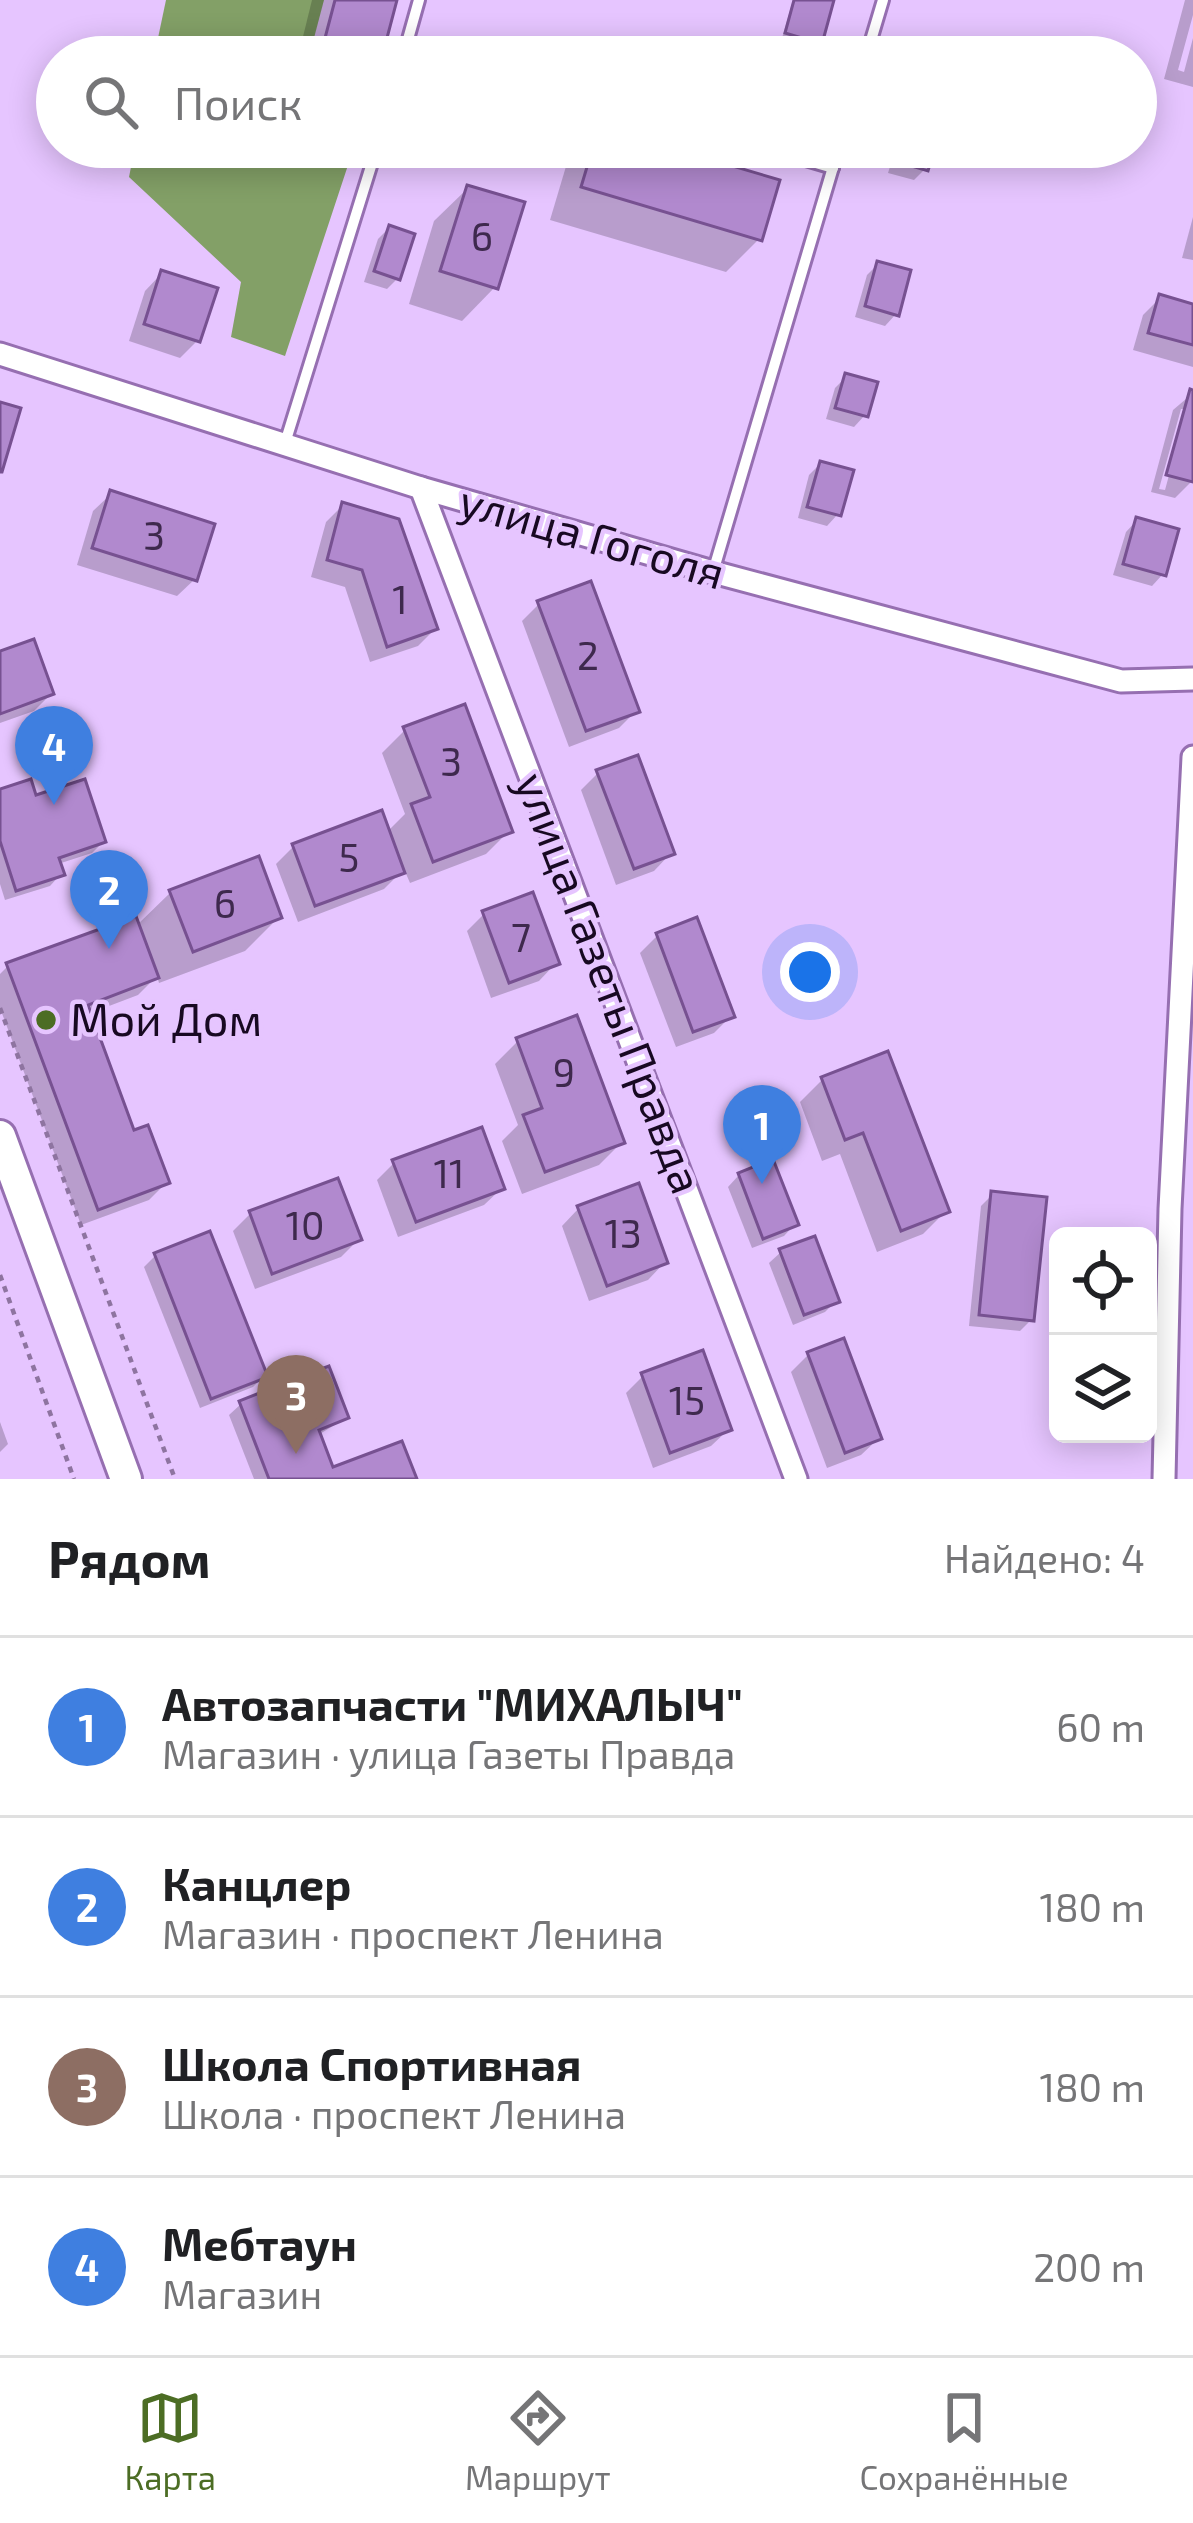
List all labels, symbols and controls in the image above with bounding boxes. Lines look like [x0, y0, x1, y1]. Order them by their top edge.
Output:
search box [36, 36, 1157, 168]
icon: search [78, 69, 144, 135]
text: Поиск [174, 75, 302, 129]
house number: 6 [471, 212, 493, 259]
street label: улица Гоголя [454, 471, 731, 600]
house number: 3 [143, 511, 165, 558]
house number: 1 [392, 575, 408, 622]
house number: 2 [577, 631, 599, 678]
pin: 4 [15, 706, 93, 805]
house number: 3 [440, 737, 462, 784]
street label: улица Газеты Правда [505, 764, 716, 1201]
house number: 5 [339, 833, 359, 880]
pin: 2 [70, 850, 148, 949]
house number: 6 [214, 879, 236, 926]
house number: 7 [511, 913, 531, 960]
your location [780, 942, 840, 1002]
place label: Мой Дом [70, 991, 262, 1045]
marker: Мой Дом [33, 1007, 59, 1033]
house number: 9 [553, 1048, 575, 1095]
pin: 1 [723, 1085, 801, 1184]
house number: 11 [433, 1149, 465, 1196]
house number: 10 [285, 1201, 325, 1248]
house number: 13 [604, 1209, 642, 1256]
map controls [1049, 1227, 1157, 1443]
button: locate [1049, 1227, 1157, 1335]
button: layers [1049, 1335, 1157, 1443]
pin: 3 [257, 1355, 335, 1454]
house number: 15 [669, 1376, 705, 1423]
text: Рядом [48, 1527, 211, 1588]
text: Найдено: 4 [944, 1534, 1145, 1581]
text: Автозапчасти "МИХАЛЫЧ" [162, 1676, 743, 1730]
text: 1 [79, 1703, 95, 1750]
text: 60 m [1056, 1703, 1145, 1750]
text: Магазин · улица Газеты Правда [162, 1730, 735, 1777]
text: Канцлер [162, 1856, 351, 1910]
text: 2 [76, 1883, 98, 1930]
text: 180 m [1039, 1883, 1145, 1930]
text: Магазин · проспект Ленина [162, 1910, 664, 1957]
text: Школа Спортивная [162, 2036, 581, 2090]
text: 3 [76, 2063, 98, 2110]
text: 180 m [1039, 2063, 1145, 2110]
text: Школа · проспект Ленина [162, 2090, 626, 2137]
text: Мебтаун [162, 2216, 357, 2270]
text: 4 [75, 2243, 99, 2290]
text: 200 m [1033, 2243, 1145, 2290]
text: Магазин [162, 2270, 322, 2317]
tab: Карта [124, 2385, 216, 2497]
tab: Маршрут [465, 2385, 611, 2497]
tab: Сохранённые [860, 2385, 1069, 2497]

